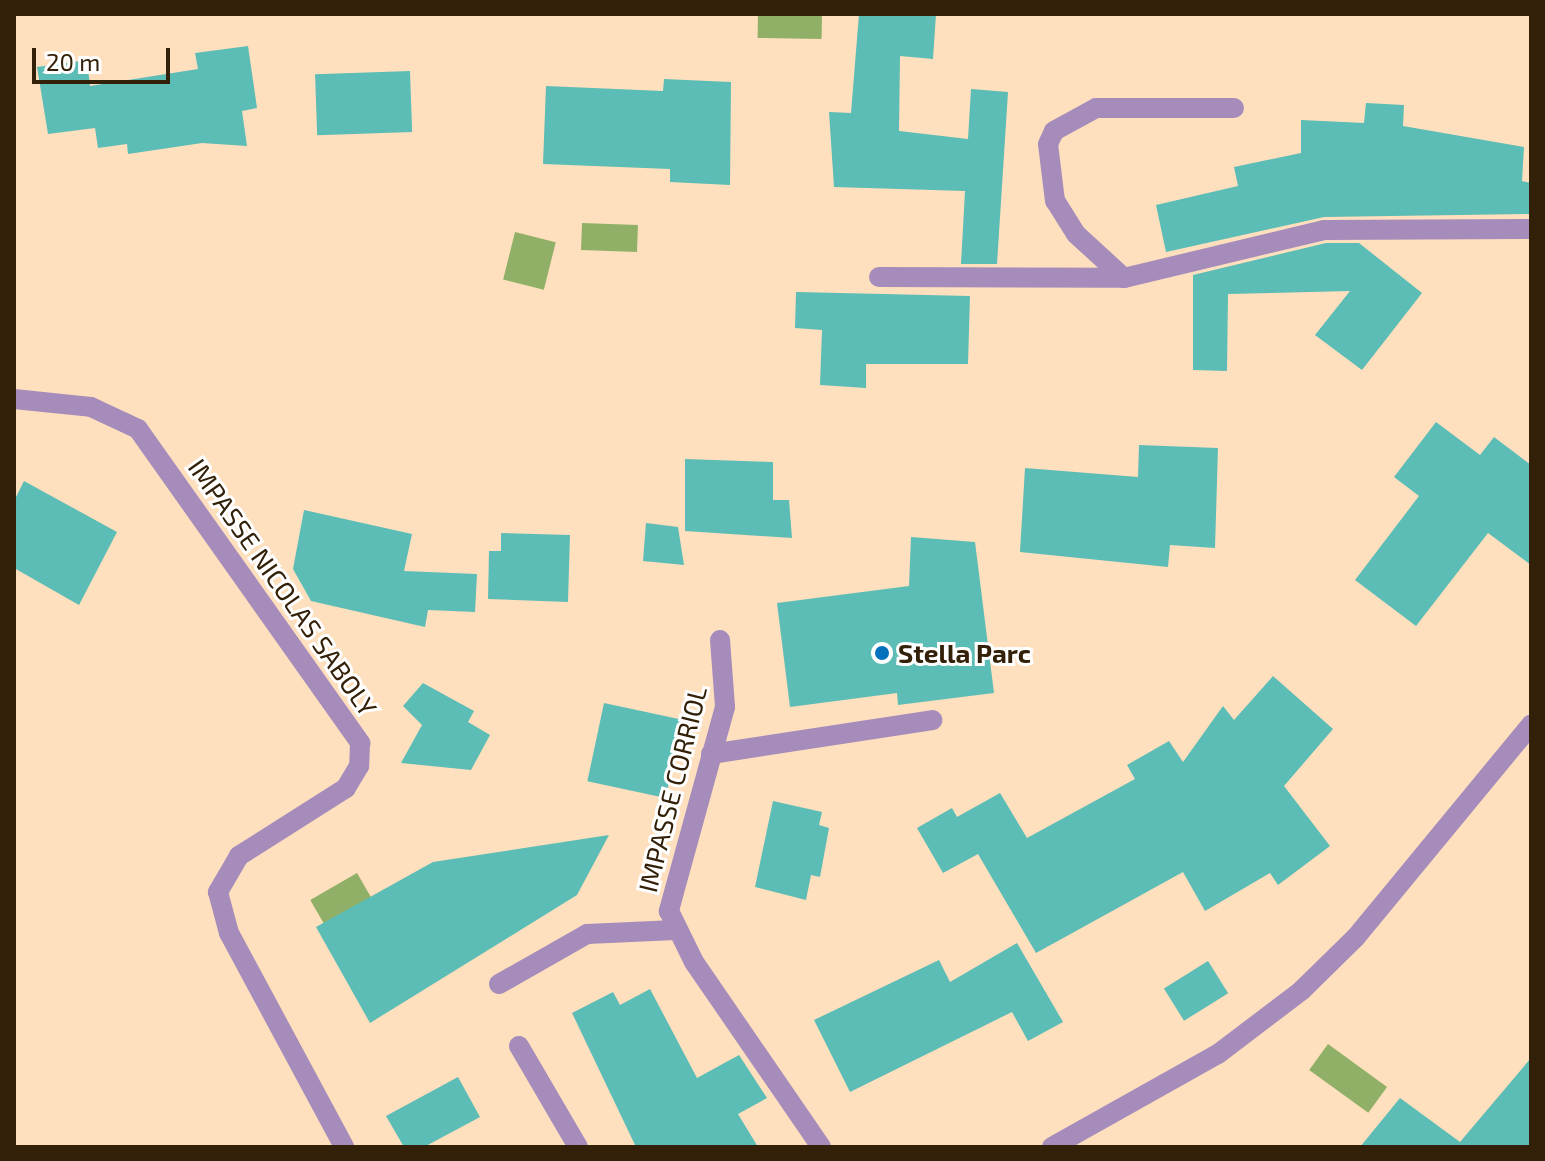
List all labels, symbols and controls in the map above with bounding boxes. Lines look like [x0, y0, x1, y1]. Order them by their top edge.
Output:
scale bar [36, 32, 174, 82]
text: 20 m [46, 47, 100, 76]
street label: IMPASSE NICOLAS SABOLY [182, 452, 384, 722]
place label: Stella Parc [898, 637, 1031, 669]
marker: Stella Parc [873, 644, 891, 662]
street label: IMPASSE CORRIOL [631, 683, 713, 895]

